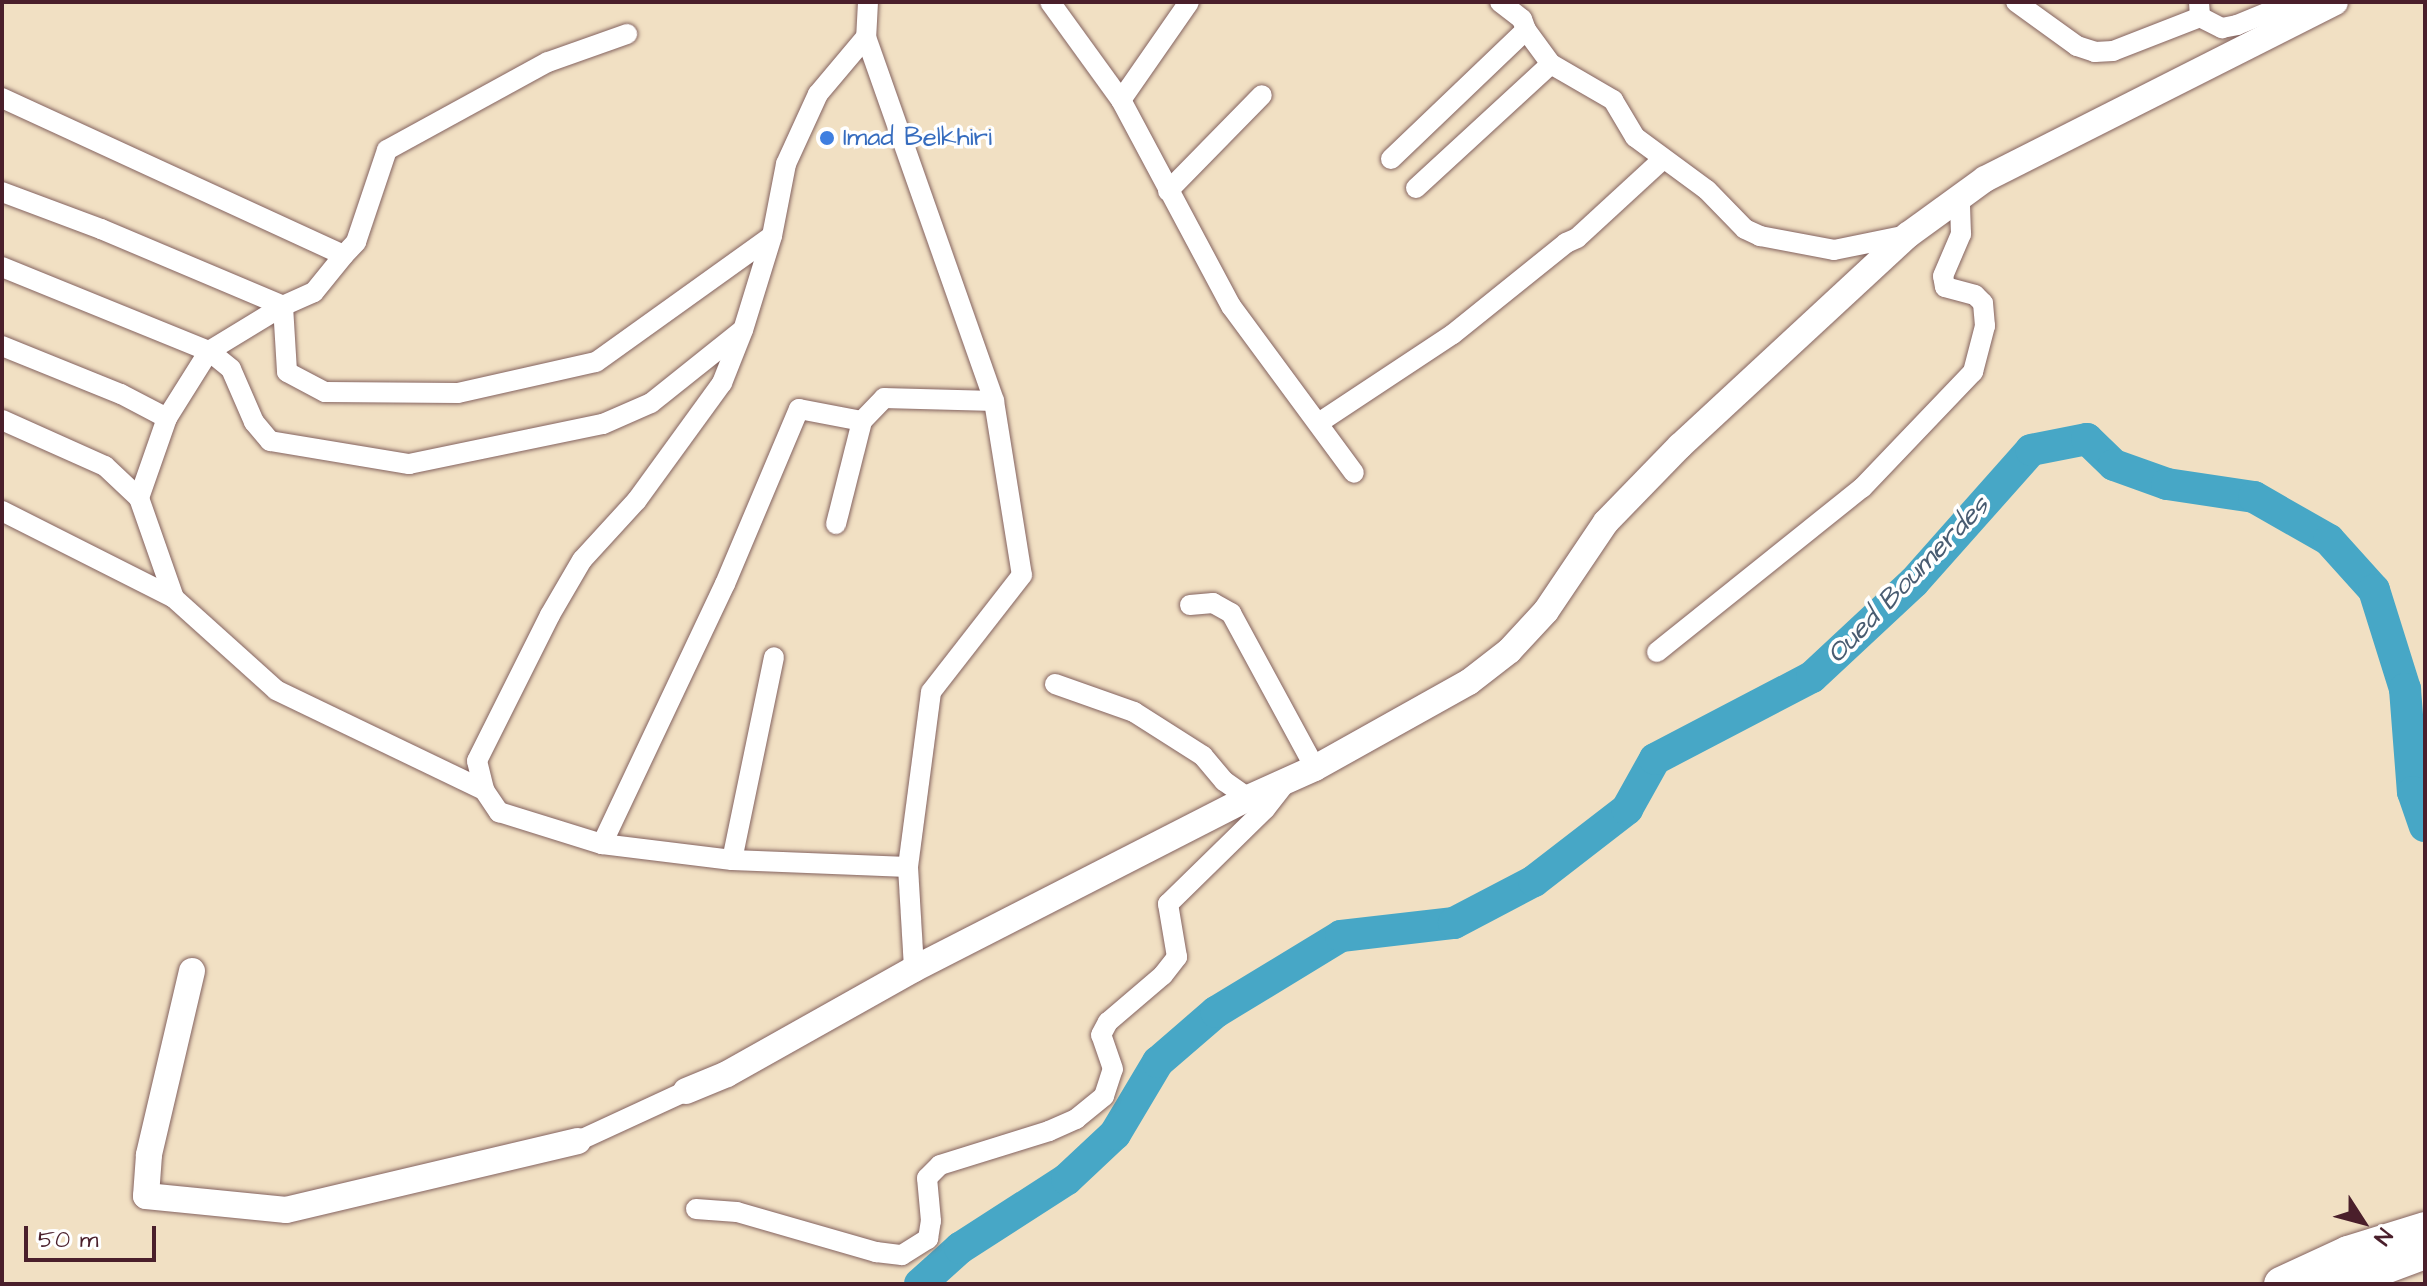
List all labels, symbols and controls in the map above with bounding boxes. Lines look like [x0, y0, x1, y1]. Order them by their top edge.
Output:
place label: Imad Belkhiri [843, 122, 992, 154]
marker: Imad Belkhiri [818, 129, 836, 147]
water label: Oued Boumerdes [1820, 489, 1996, 671]
north arrow [2323, 1182, 2403, 1262]
scale bar [28, 1210, 160, 1260]
text: N [2366, 1222, 2399, 1251]
text: 50 m [38, 1223, 98, 1257]

